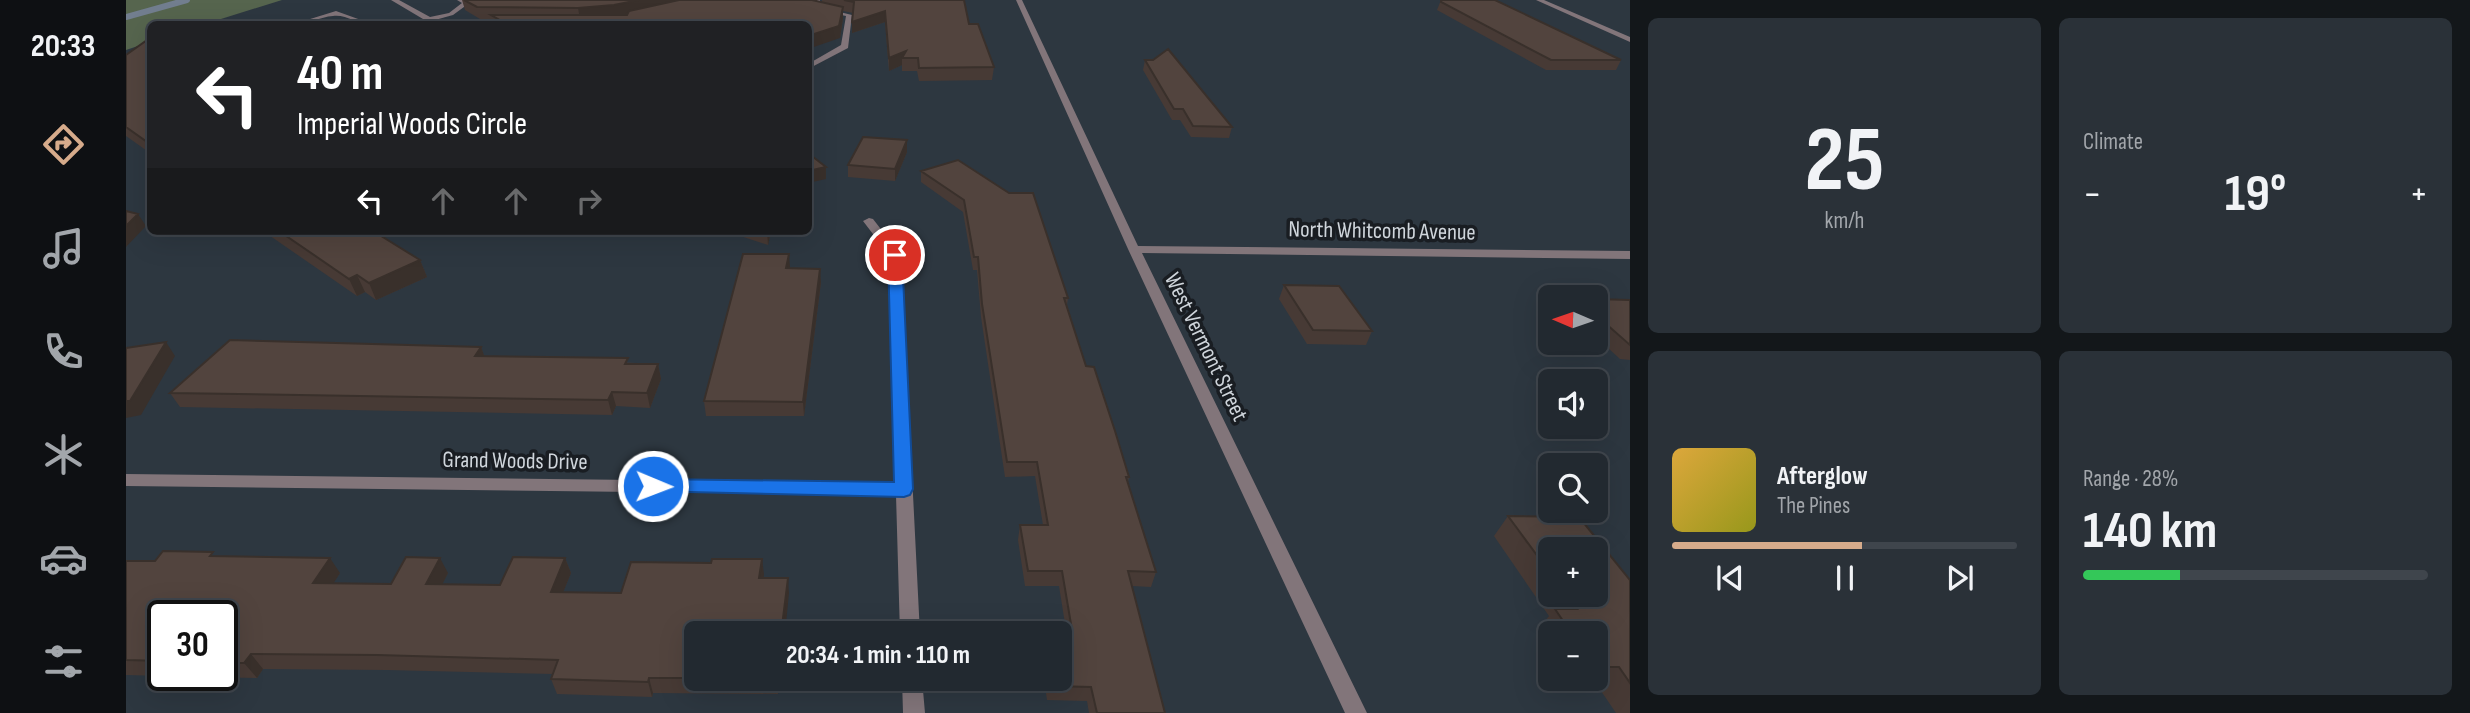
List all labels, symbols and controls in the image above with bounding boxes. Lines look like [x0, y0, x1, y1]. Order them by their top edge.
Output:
text: 20:33 [31, 27, 95, 66]
text: 40 m [297, 45, 383, 104]
icon: left [182, 49, 273, 140]
text: Imperial Woods Circle [297, 105, 527, 144]
text: 25 [1805, 107, 1884, 216]
icon: directions [39, 120, 88, 169]
text: Climate [2083, 128, 2143, 156]
text: 19° [2225, 163, 2286, 226]
text: − [2083, 172, 2102, 217]
text: + [2409, 172, 2428, 217]
icon: left [351, 182, 389, 220]
icon: ahead [424, 182, 462, 220]
icon: ahead [497, 182, 535, 220]
icon: right [570, 182, 608, 220]
text: km/h [1825, 207, 1864, 235]
street label: North Whitcomb Avenue [1288, 215, 1476, 247]
icon: music [39, 224, 88, 273]
pin [865, 225, 925, 285]
icon: arrive [876, 236, 914, 274]
street label: West Vermont Street [1158, 268, 1254, 426]
north arrow [1538, 285, 1608, 355]
map controls [1538, 285, 1608, 691]
icon: phone [39, 327, 88, 376]
button: sound [1538, 369, 1608, 439]
icon: climate [39, 430, 88, 479]
street label: Grand Woods Drive [442, 446, 588, 476]
position arrow [616, 449, 690, 523]
button: search [1538, 453, 1608, 523]
text: Afterglow [1777, 461, 1868, 492]
text: Range · 28% [2083, 465, 2178, 493]
text: The Pines [1777, 492, 1850, 520]
text: 140 km [2083, 500, 2217, 563]
icon: car [39, 534, 88, 583]
button: + [1538, 537, 1608, 607]
icon: previous [1711, 559, 1749, 597]
icon: pause [1826, 559, 1864, 597]
icon: next [1941, 559, 1979, 597]
speed limit sign: 30 [147, 600, 238, 691]
button: − [1538, 621, 1608, 691]
icon: filters [39, 637, 88, 686]
text: 20:34 · 1 min · 110 m [786, 640, 970, 671]

